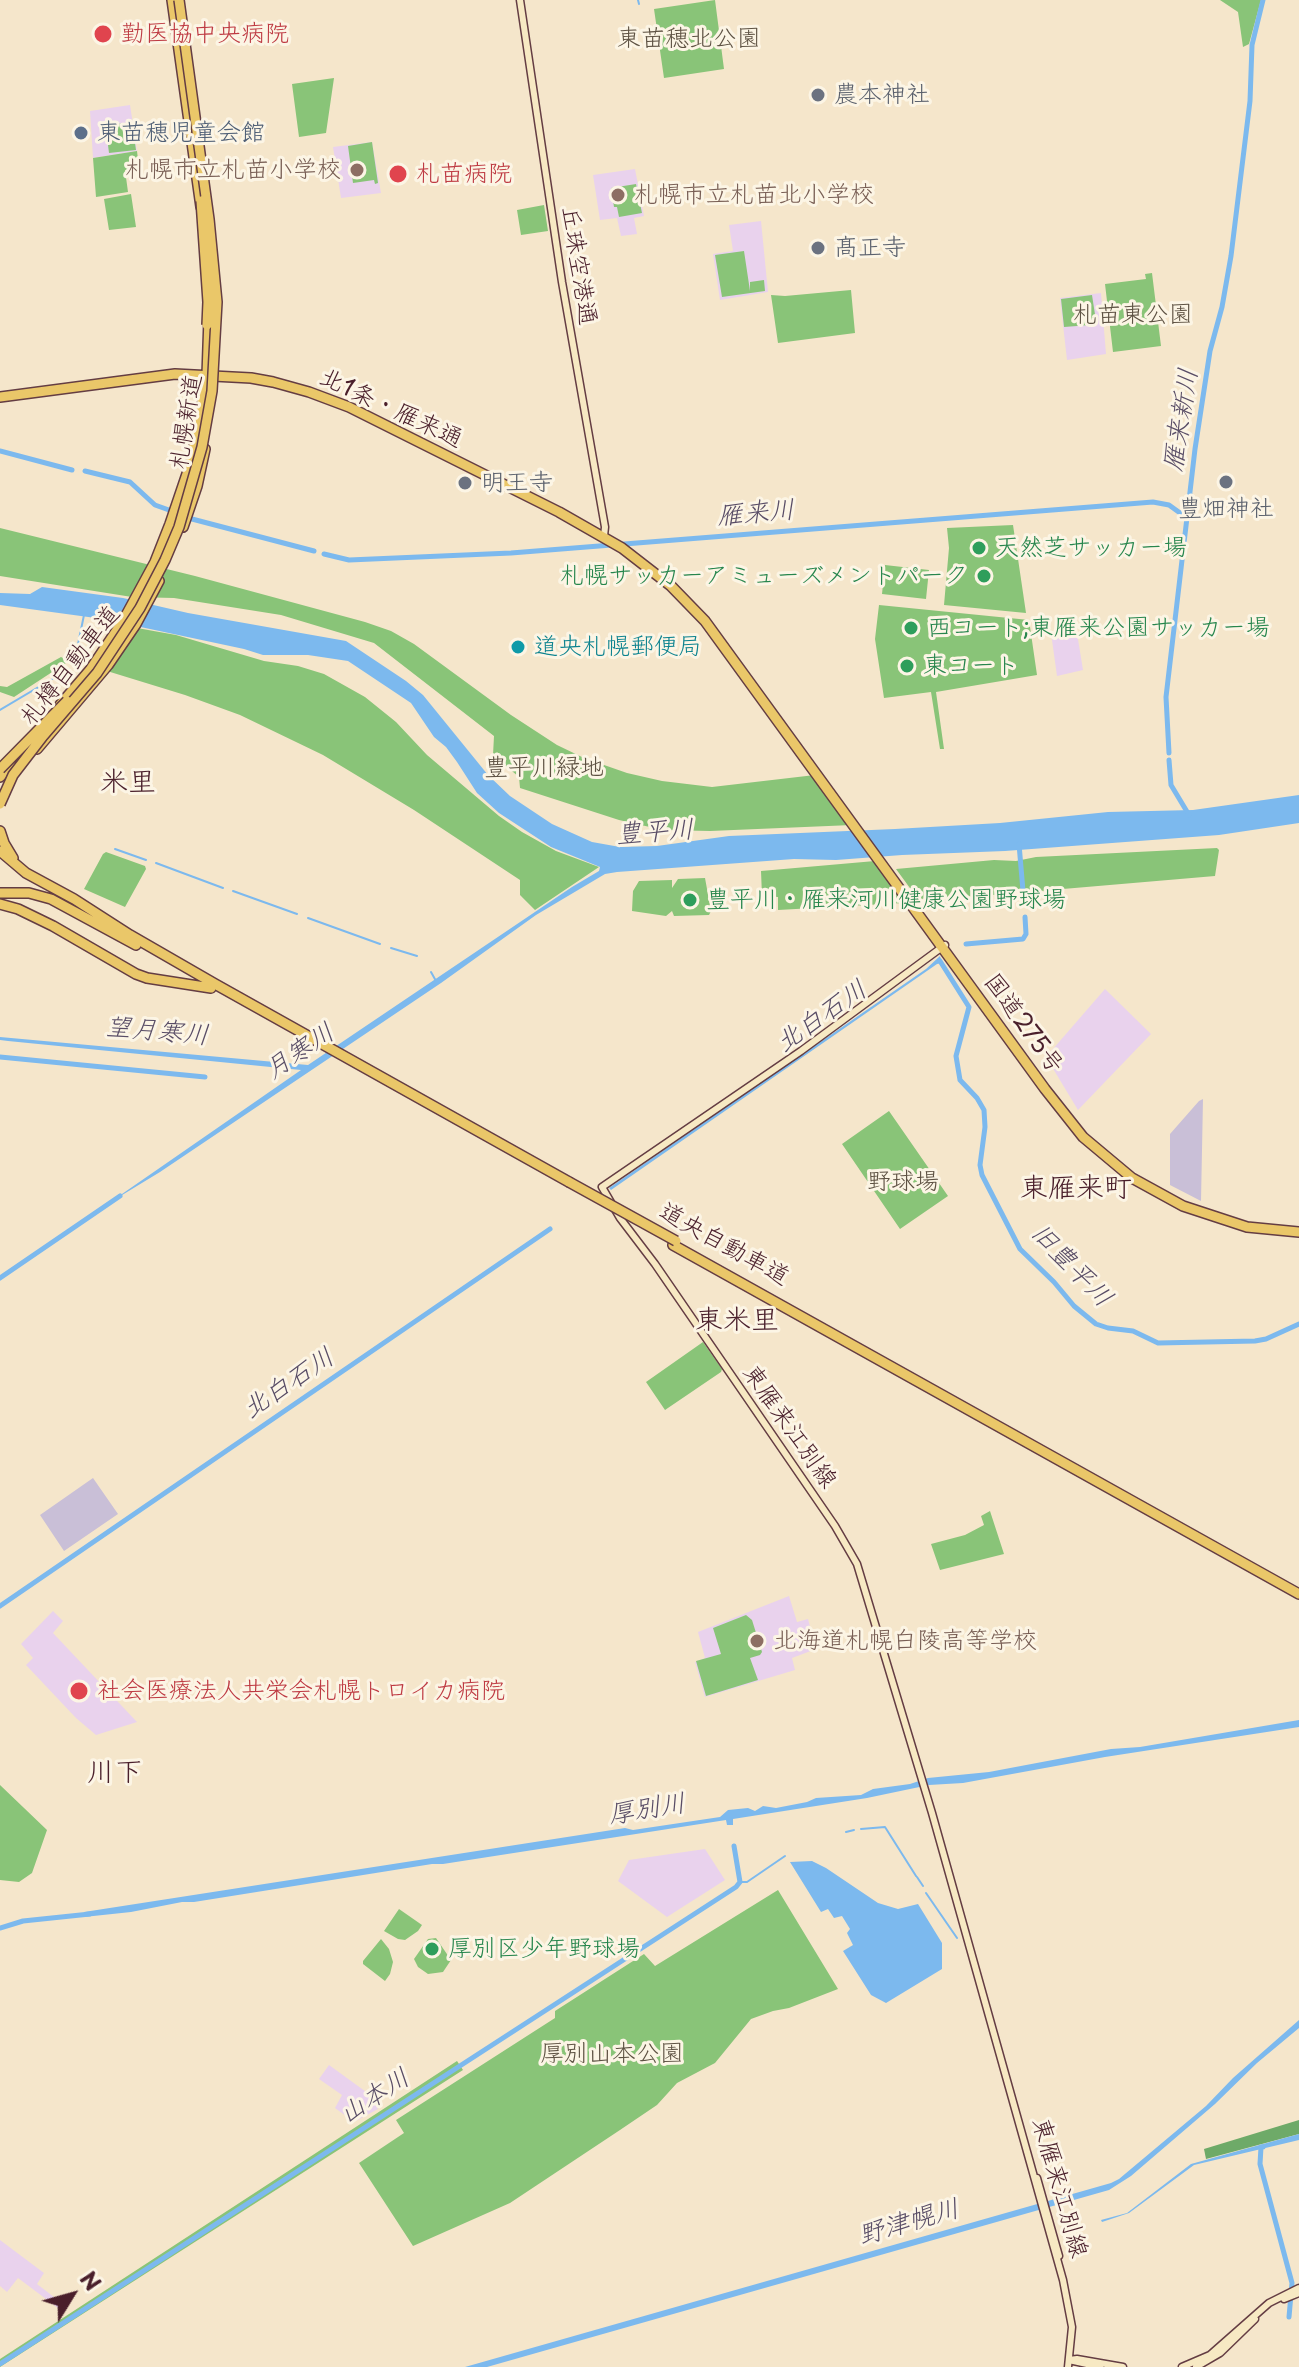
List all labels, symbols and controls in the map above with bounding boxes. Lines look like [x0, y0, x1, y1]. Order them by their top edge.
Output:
place label: 勤医協中央病院 [121, 20, 289, 48]
marker: 勤医協中央病院 [92, 23, 114, 45]
park label: 東苗穂北公園 [617, 25, 761, 53]
place label: 農本神社 [834, 81, 930, 109]
marker: 農本神社 [809, 86, 827, 104]
place label: 東苗穂児童会館 [97, 119, 265, 147]
marker: 東苗穂児童会館 [72, 124, 90, 142]
place label: 札幌市立札苗小学校 [125, 156, 341, 184]
place label: 札苗病院 [416, 160, 512, 188]
marker: 札幌市立札苗小学校 [348, 161, 366, 179]
marker: 札苗病院 [387, 163, 409, 185]
place label: 札幌市立札苗北小学校 [634, 181, 874, 209]
marker: 札幌市立札苗北小学校 [609, 186, 627, 204]
street label: 丘珠空港通 [554, 204, 602, 328]
place label: 髙正寺 [834, 234, 906, 262]
marker: 髙正寺 [809, 239, 827, 257]
park label: 札苗東公園 [1073, 301, 1193, 329]
street label: 北1条・雁来通 [315, 363, 467, 455]
water label: 雁来新川 [1158, 366, 1206, 474]
street label: 札幌新道 [165, 372, 209, 472]
place label: 明王寺 [481, 469, 553, 497]
marker: 豊畑神社 [1217, 473, 1235, 491]
marker: 明王寺 [456, 474, 474, 492]
water label: 雁来川 [716, 495, 796, 533]
place label: 豊畑神社 [1178, 495, 1274, 523]
place label: 天然芝サッカー場 [995, 534, 1187, 562]
marker: 天然芝サッカー場 [970, 539, 988, 557]
place label: 札幌サッカーアミューズメントパーク [560, 562, 968, 590]
marker: 札幌サッカーアミューズメントパーク [975, 567, 993, 585]
street label: 札樽自動車道 [15, 600, 127, 732]
place label: 西コート;東雁来公園サッカー場 [927, 614, 1270, 642]
marker: 西コート;東雁来公園サッカー場 [902, 619, 920, 637]
place label: 道央札幌郵便局 [534, 633, 702, 661]
marker: 道央札幌郵便局 [509, 638, 527, 656]
place label: 東コート [923, 652, 1019, 680]
marker: 東コート [898, 657, 916, 675]
park label: 豊平川緑地 [484, 754, 604, 782]
district label: 米里 [100, 766, 156, 800]
water label: 豊平川 [615, 815, 695, 851]
place label: 豊平川・雁来河川健康公園野球場 [706, 886, 1066, 914]
marker: 豊平川・雁来河川健康公園野球場 [681, 891, 699, 909]
street label: 国道275号 [977, 968, 1069, 1080]
water label: 北白石川 [770, 974, 874, 1060]
water label: 望月寒川 [104, 1012, 210, 1052]
water label: 月寒川 [259, 1017, 341, 1087]
park label: 野球場 [867, 1168, 939, 1196]
district label: 東雁来町 [1020, 1172, 1132, 1206]
street label: 道央自動車道 [654, 1197, 794, 1293]
water label: 旧豊平川 [1024, 1218, 1118, 1314]
district label: 東米里 [695, 1304, 779, 1338]
water label: 北白石川 [237, 1342, 341, 1426]
street label: 東雁来江別線 [736, 1360, 842, 1494]
place label: 北海道札幌白陵高等学校 [773, 1627, 1037, 1655]
marker: 北海道札幌白陵高等学校 [748, 1632, 766, 1650]
place label: 社会医療法人共栄会札幌トロイカ病院 [97, 1677, 505, 1705]
marker: 社会医療法人共栄会札幌トロイカ病院 [68, 1680, 90, 1702]
district label: 川下 [87, 1756, 143, 1790]
water label: 厚別川 [606, 1788, 688, 1832]
place label: 厚別区少年野球場 [448, 1935, 640, 1963]
marker: 厚別区少年野球場 [423, 1940, 441, 1958]
park label: 厚別山本公園 [540, 2040, 684, 2068]
water label: 山本川 [334, 2063, 416, 2131]
street label: 東雁来江別線 [1025, 2115, 1093, 2261]
water label: 野津幌川 [855, 2194, 963, 2252]
north arrow [32, 2255, 112, 2335]
text: N [73, 2263, 110, 2297]

